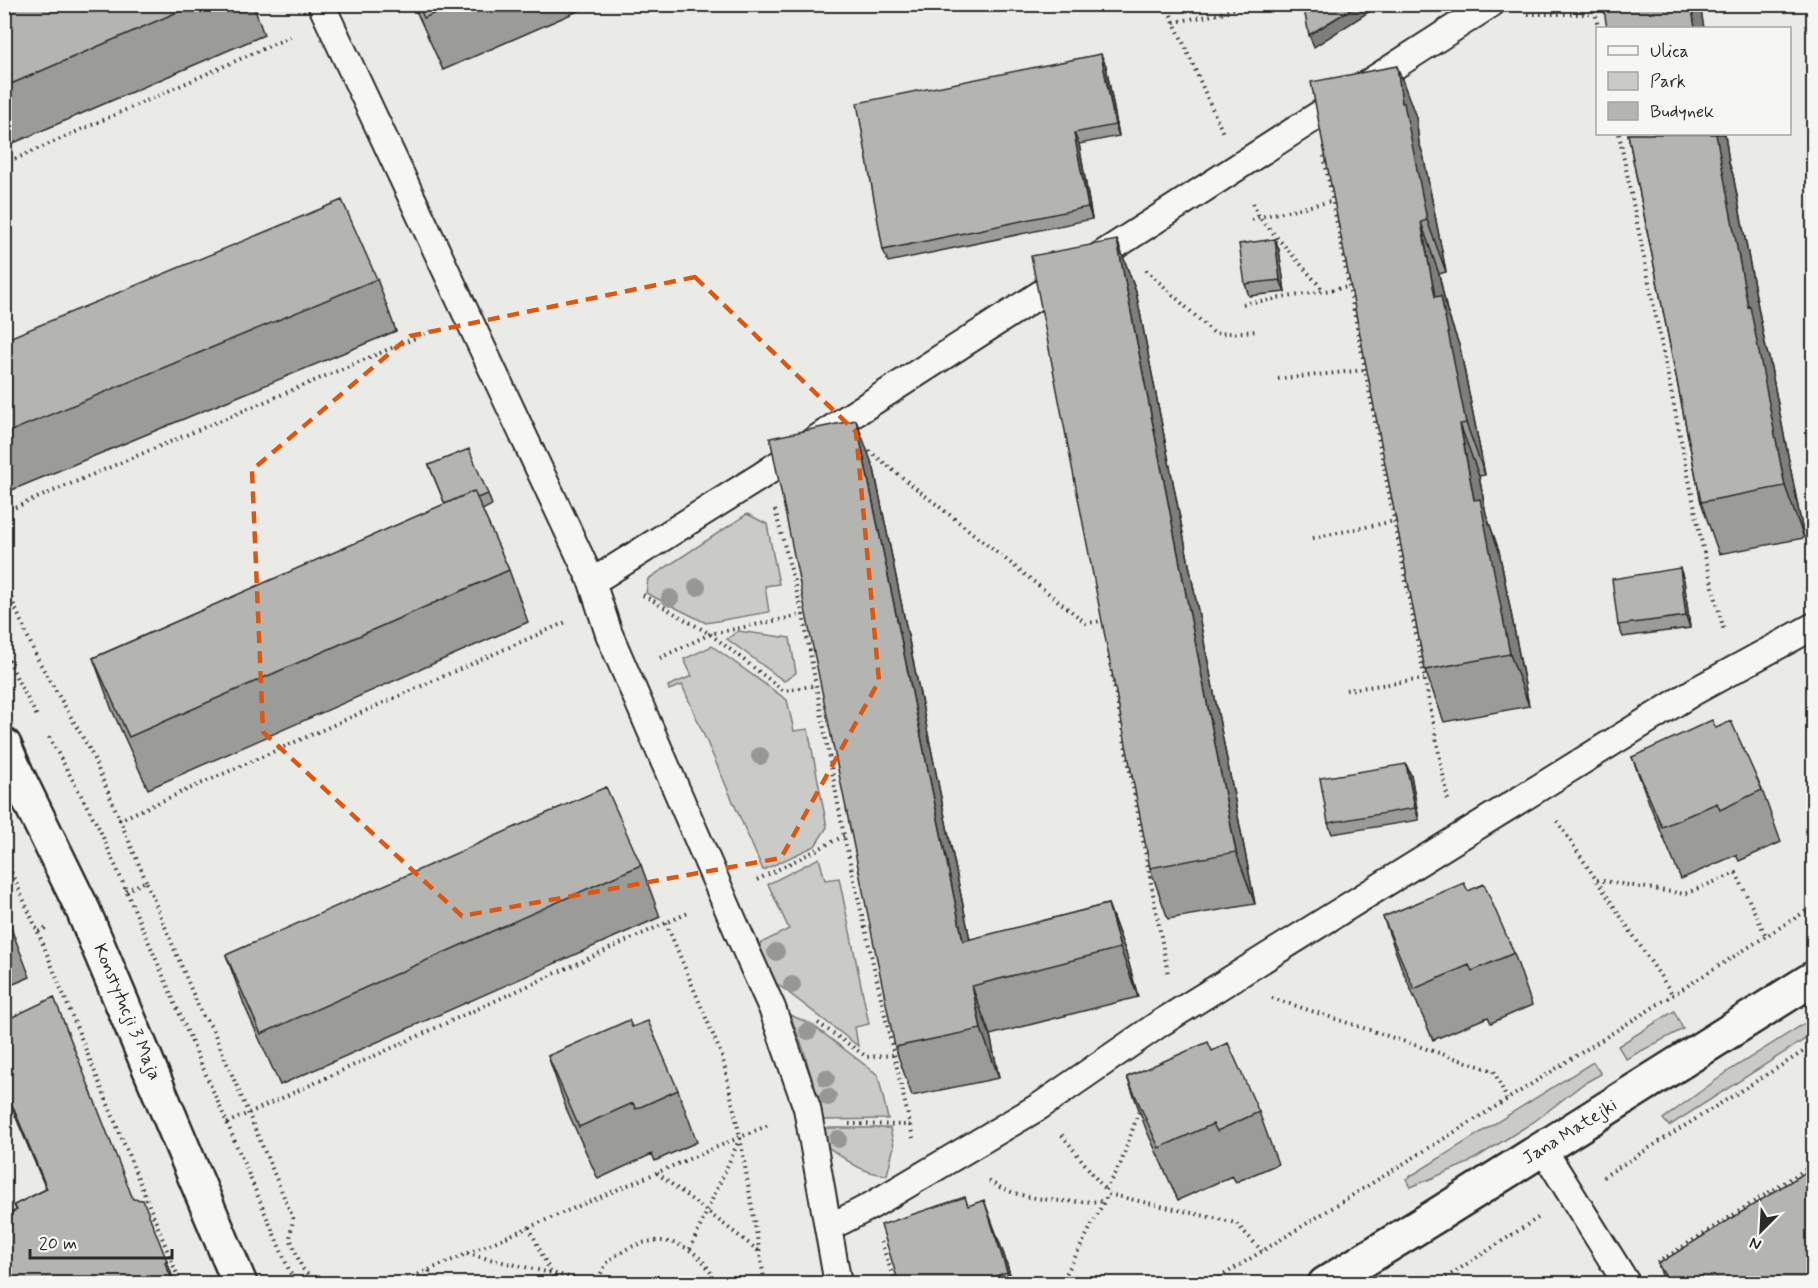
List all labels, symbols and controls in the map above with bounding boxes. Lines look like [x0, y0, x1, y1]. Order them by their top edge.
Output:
legend [1596, 27, 1791, 135]
text: Ulica [1650, 40, 1689, 64]
text: Park [1650, 70, 1686, 94]
text: Budynek [1650, 100, 1714, 124]
street label: Konstytucji 3 Maja [87, 940, 167, 1084]
street label: Jana Matejki [1518, 1093, 1622, 1171]
north arrow [1731, 1201, 1791, 1261]
scale bar [30, 1222, 172, 1260]
text: 20 m [39, 1232, 77, 1256]
text: N [1746, 1232, 1765, 1255]

